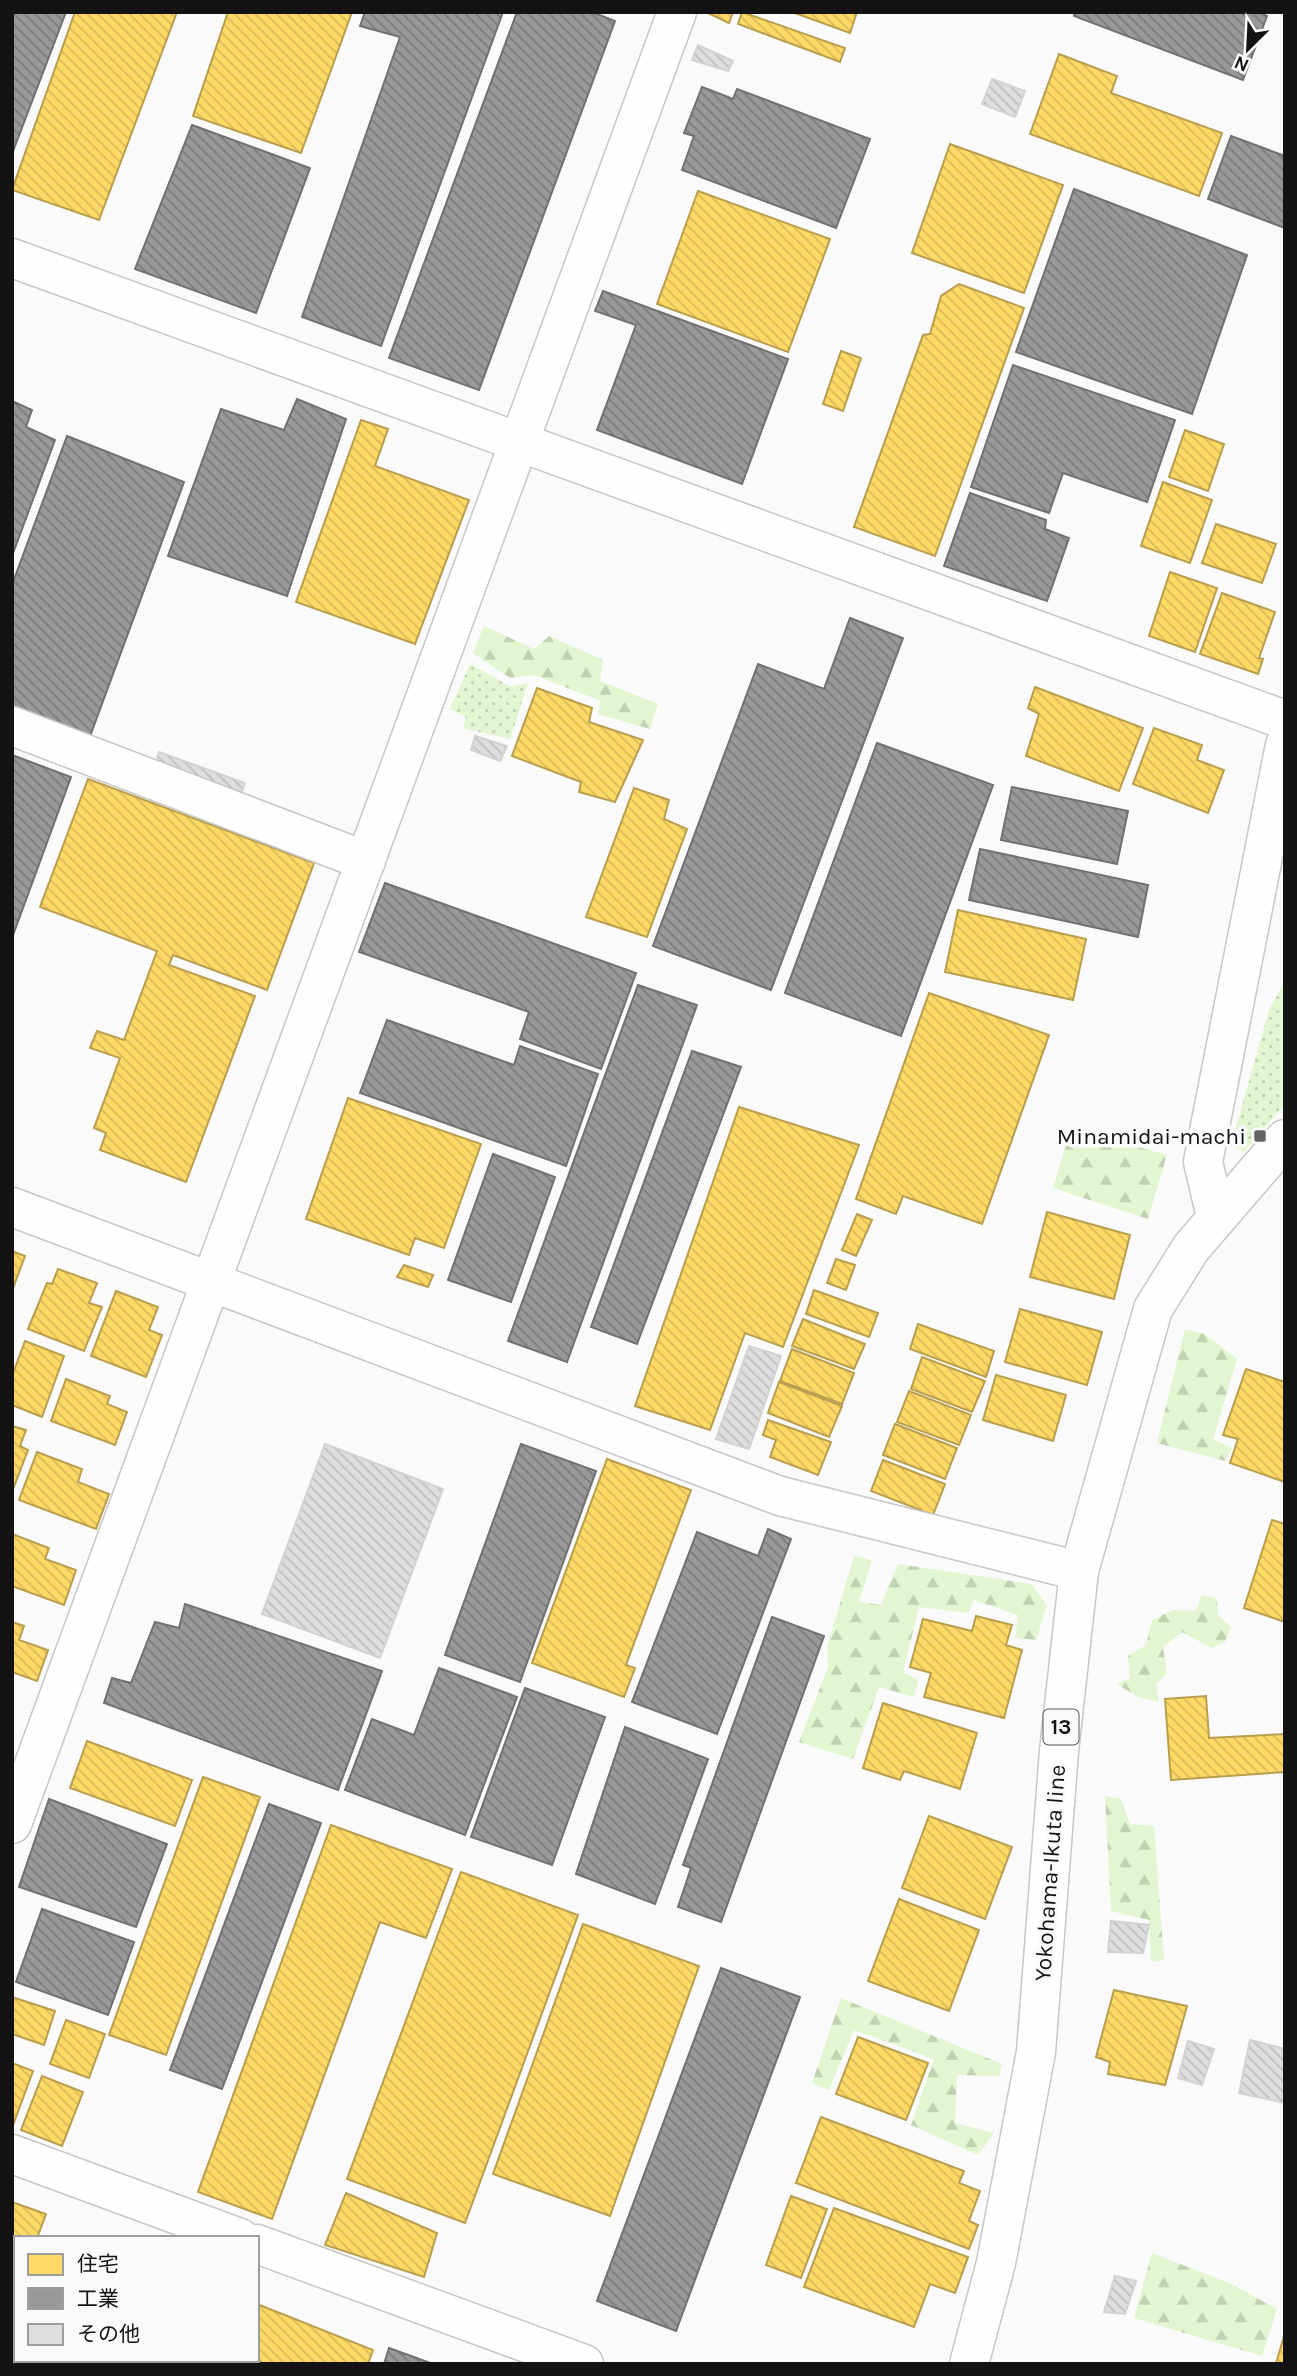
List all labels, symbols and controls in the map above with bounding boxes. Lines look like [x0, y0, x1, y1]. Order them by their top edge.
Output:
north arrow [1213, 14, 1283, 84]
text: N [1231, 51, 1252, 76]
place label: Minamidai-machi [1057, 1123, 1246, 1150]
marker: Minamidai-machi [1252, 1128, 1268, 1144]
road number: 13 [1044, 1710, 1078, 1744]
street label: Yokohama-Ikuta line [1029, 1764, 1071, 1982]
legend [14, 2236, 259, 2362]
text: 住宅 [77, 2252, 119, 2276]
text: 工業 [77, 2287, 119, 2311]
text: その他 [77, 2322, 140, 2346]

